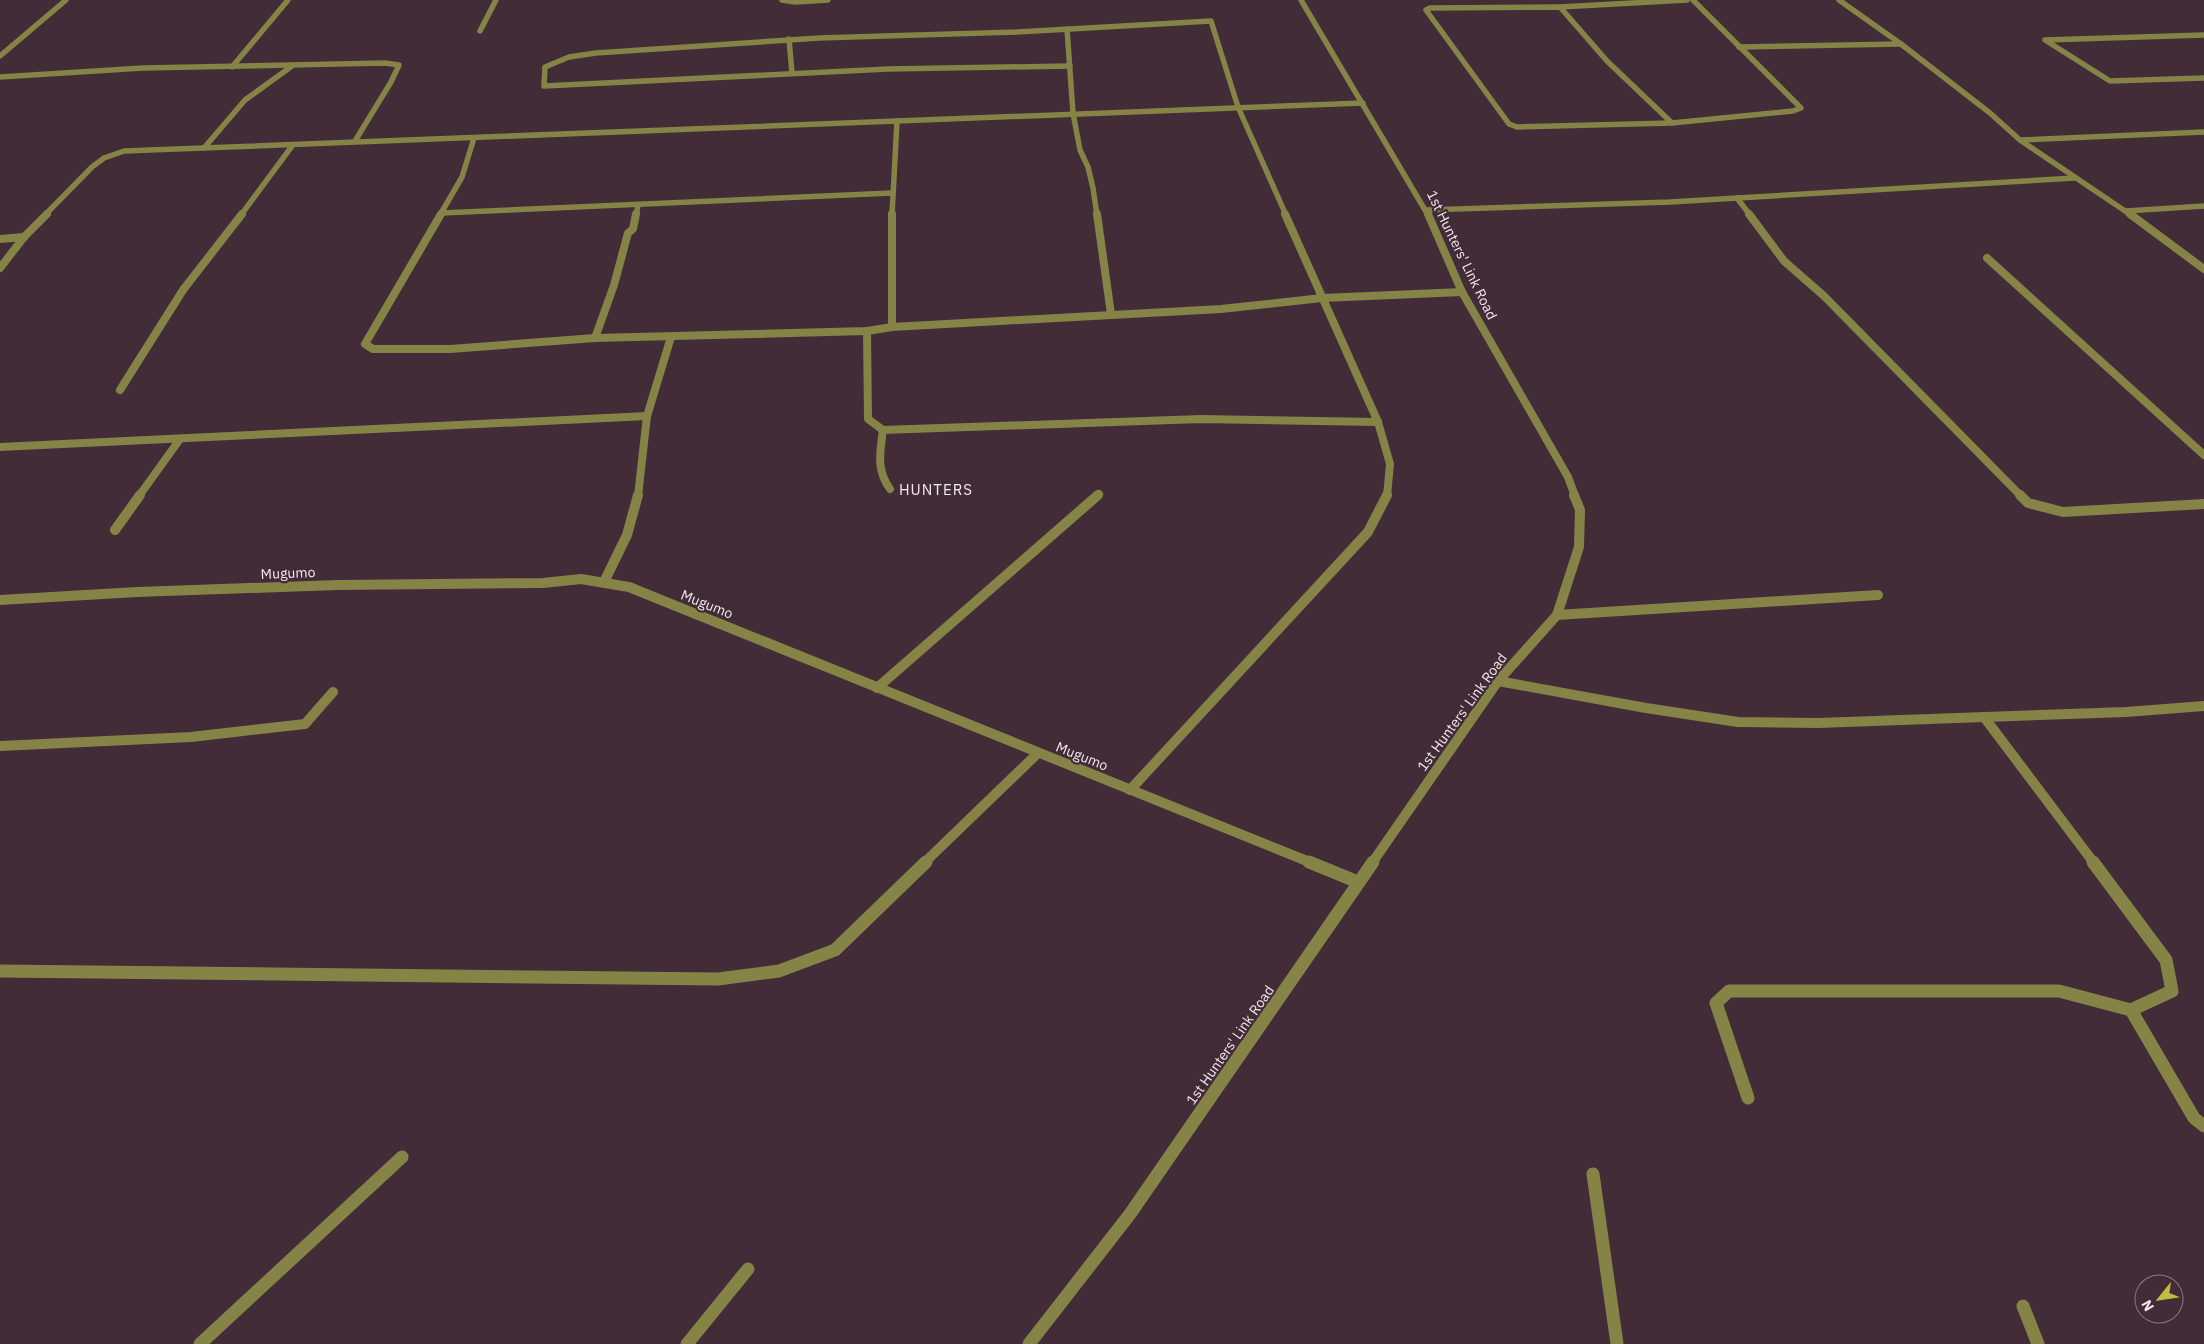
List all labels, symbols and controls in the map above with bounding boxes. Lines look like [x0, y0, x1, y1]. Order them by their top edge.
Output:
street label: 1st Hunters' Link Road [1423, 187, 1501, 323]
district label: HUNTERS [899, 480, 973, 499]
street label: Mugumo [260, 563, 316, 583]
street label: Mugumo [678, 585, 736, 623]
street label: 1st Hunters' Link Road [1413, 649, 1511, 775]
street label: Mugumo [1053, 737, 1111, 775]
street label: 1st Hunters' Link Road [1182, 982, 1278, 1108]
north arrow [2134, 1274, 2184, 1324]
text: N [2137, 1297, 2158, 1314]

